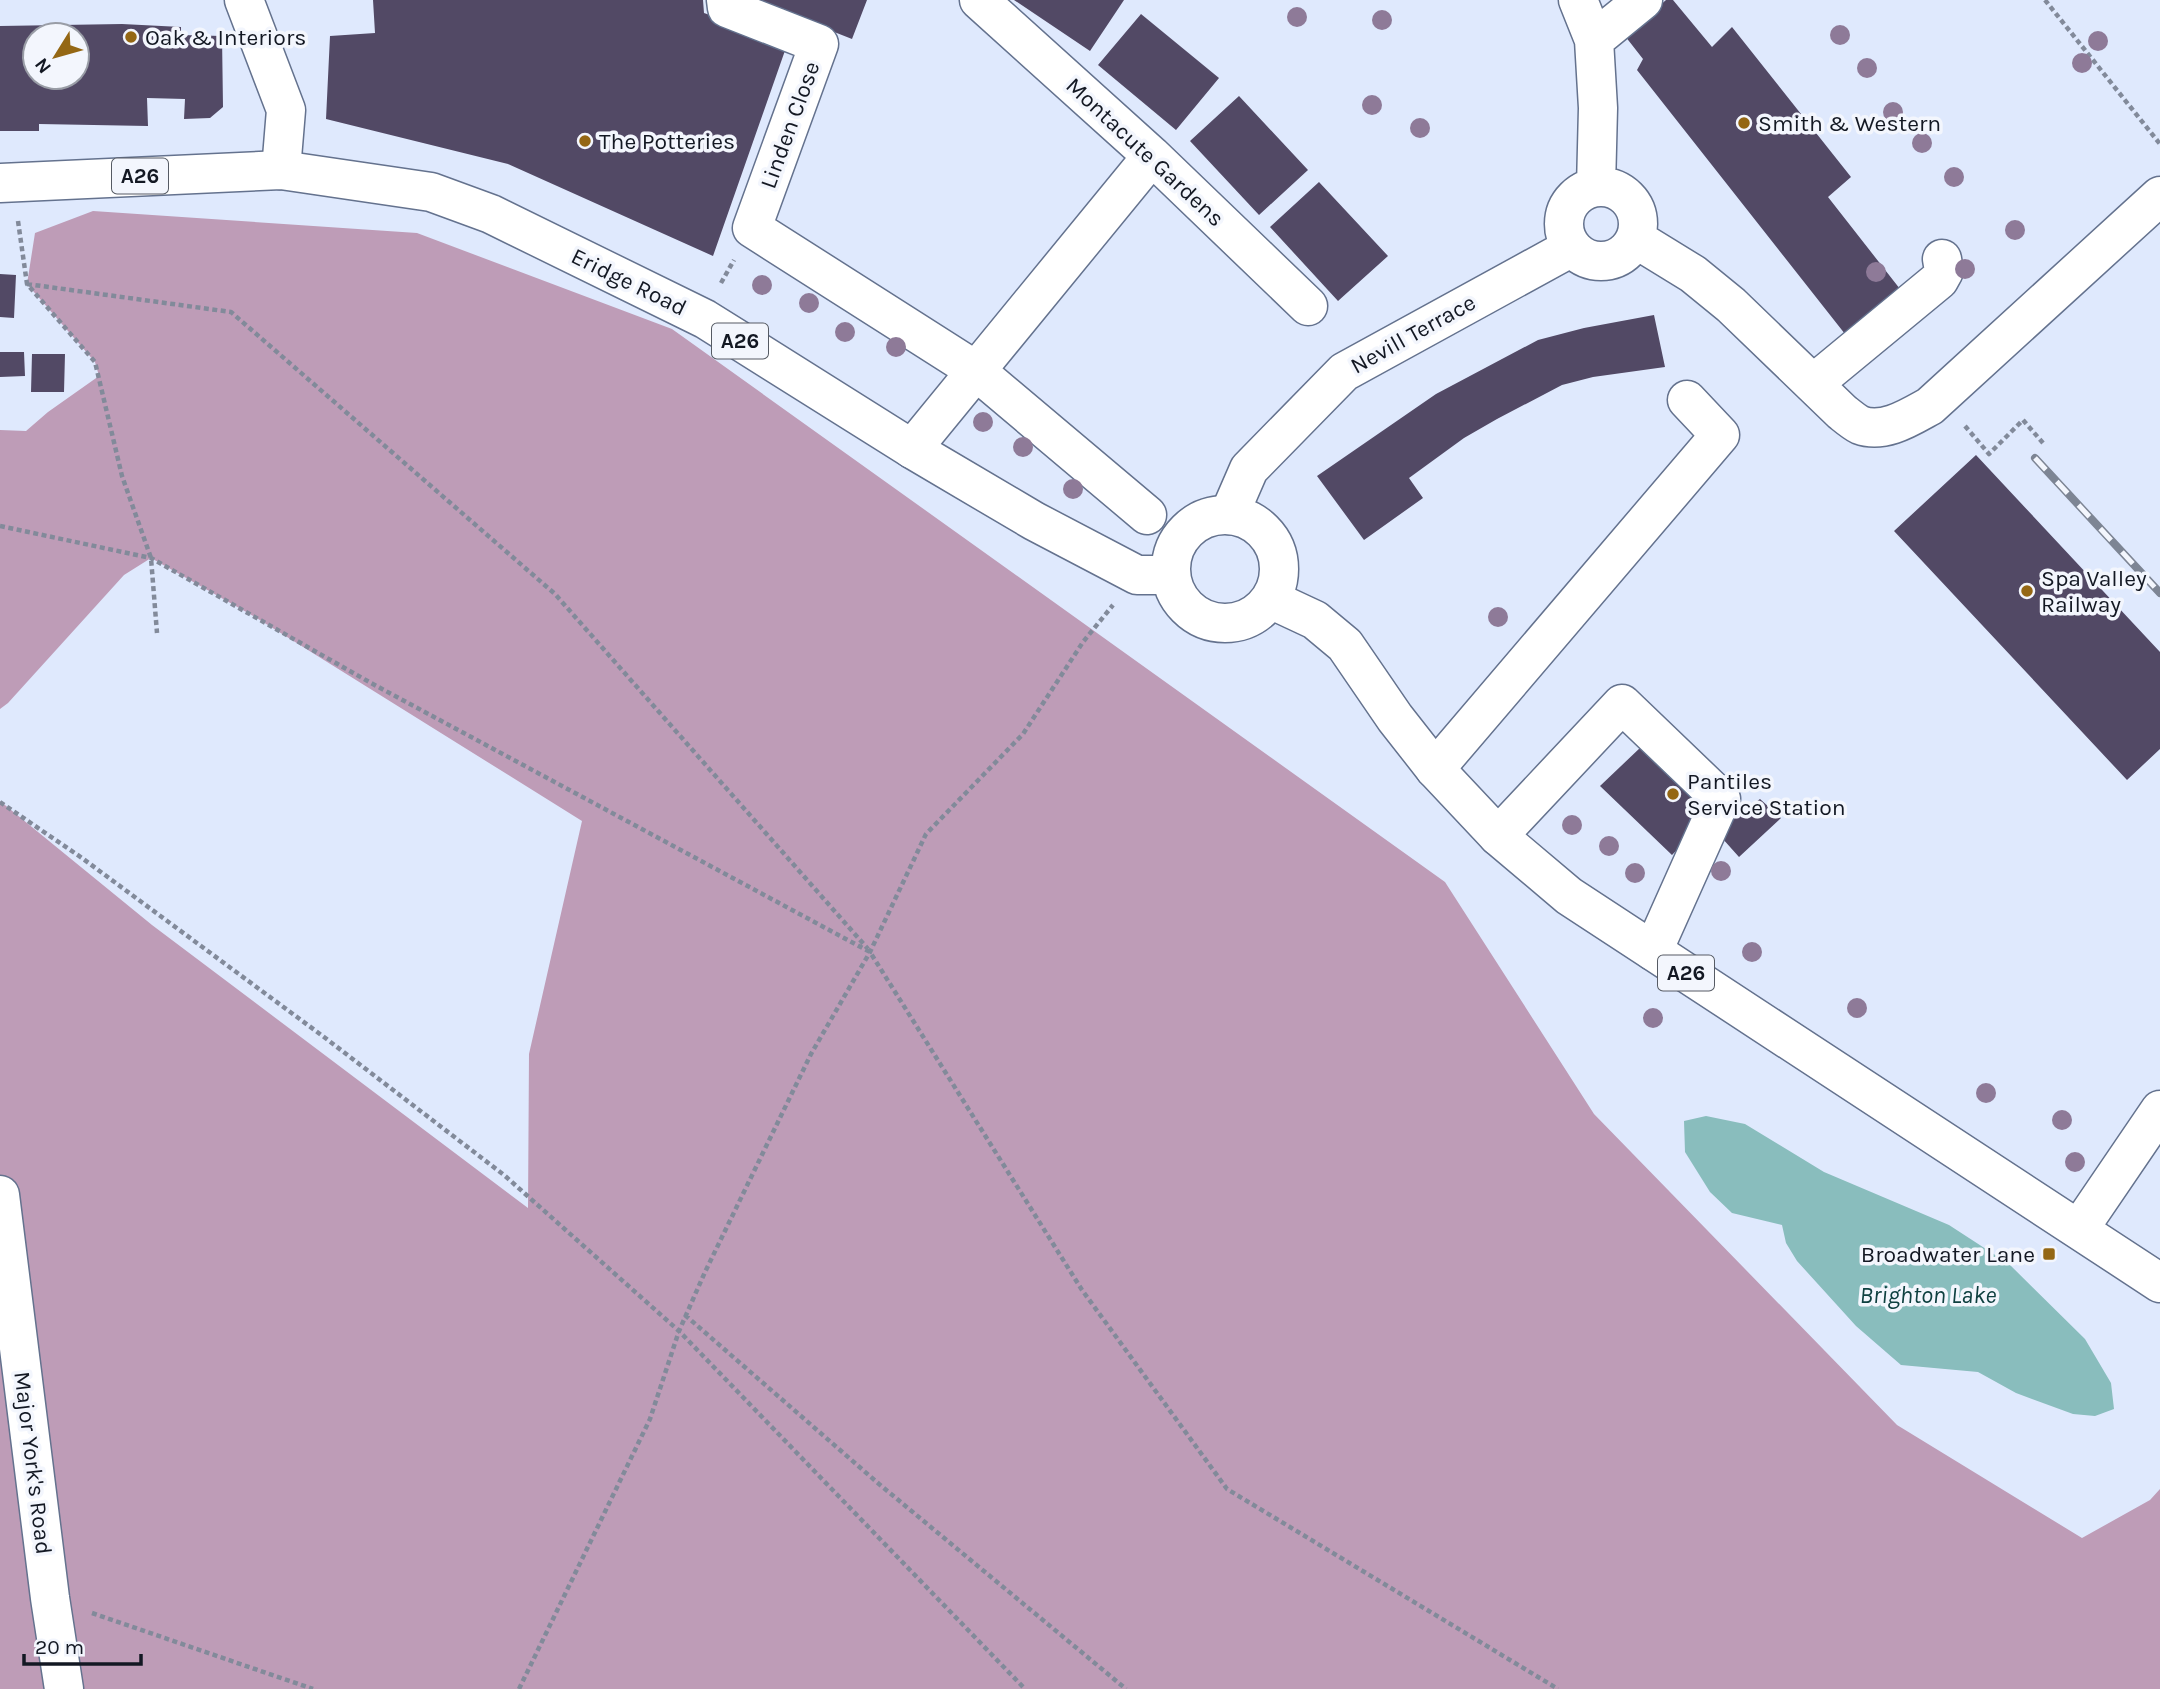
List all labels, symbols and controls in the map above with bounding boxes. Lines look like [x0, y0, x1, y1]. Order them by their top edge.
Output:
north arrow [21, 21, 91, 91]
place label: Oak & Interiors [145, 24, 306, 51]
marker: Oak & Interiors [123, 29, 139, 45]
text: N [30, 54, 56, 78]
street label: Linden Close [755, 58, 825, 192]
street label: Montacute Gardens [1060, 72, 1230, 232]
place label: Smith & Western [1758, 110, 1941, 137]
marker: Smith & Western [1736, 115, 1752, 131]
place label: The Potteries [599, 128, 735, 155]
marker: The Potteries [577, 133, 593, 149]
road number: A26 [112, 158, 168, 194]
street label: Eridge Road [567, 242, 691, 322]
street label: Nevill Terrace [1346, 289, 1480, 379]
road number: A26 [712, 324, 768, 358]
place label: Spa Valley Railway [2041, 565, 2147, 618]
marker: Spa Valley Railway [2019, 583, 2035, 599]
place label: Pantiles Service Station [1687, 768, 1846, 821]
marker: Pantiles Service Station [1665, 786, 1681, 802]
road number: A26 [1658, 956, 1714, 990]
place label: Broadwater Lane [1861, 1241, 2035, 1268]
marker: Broadwater Lane [2041, 1246, 2057, 1262]
water label: Brighton Lake [1860, 1281, 1996, 1309]
street label: Major York's Road [8, 1370, 58, 1556]
scale bar [24, 1622, 142, 1666]
text: 20 m [35, 1635, 84, 1659]

